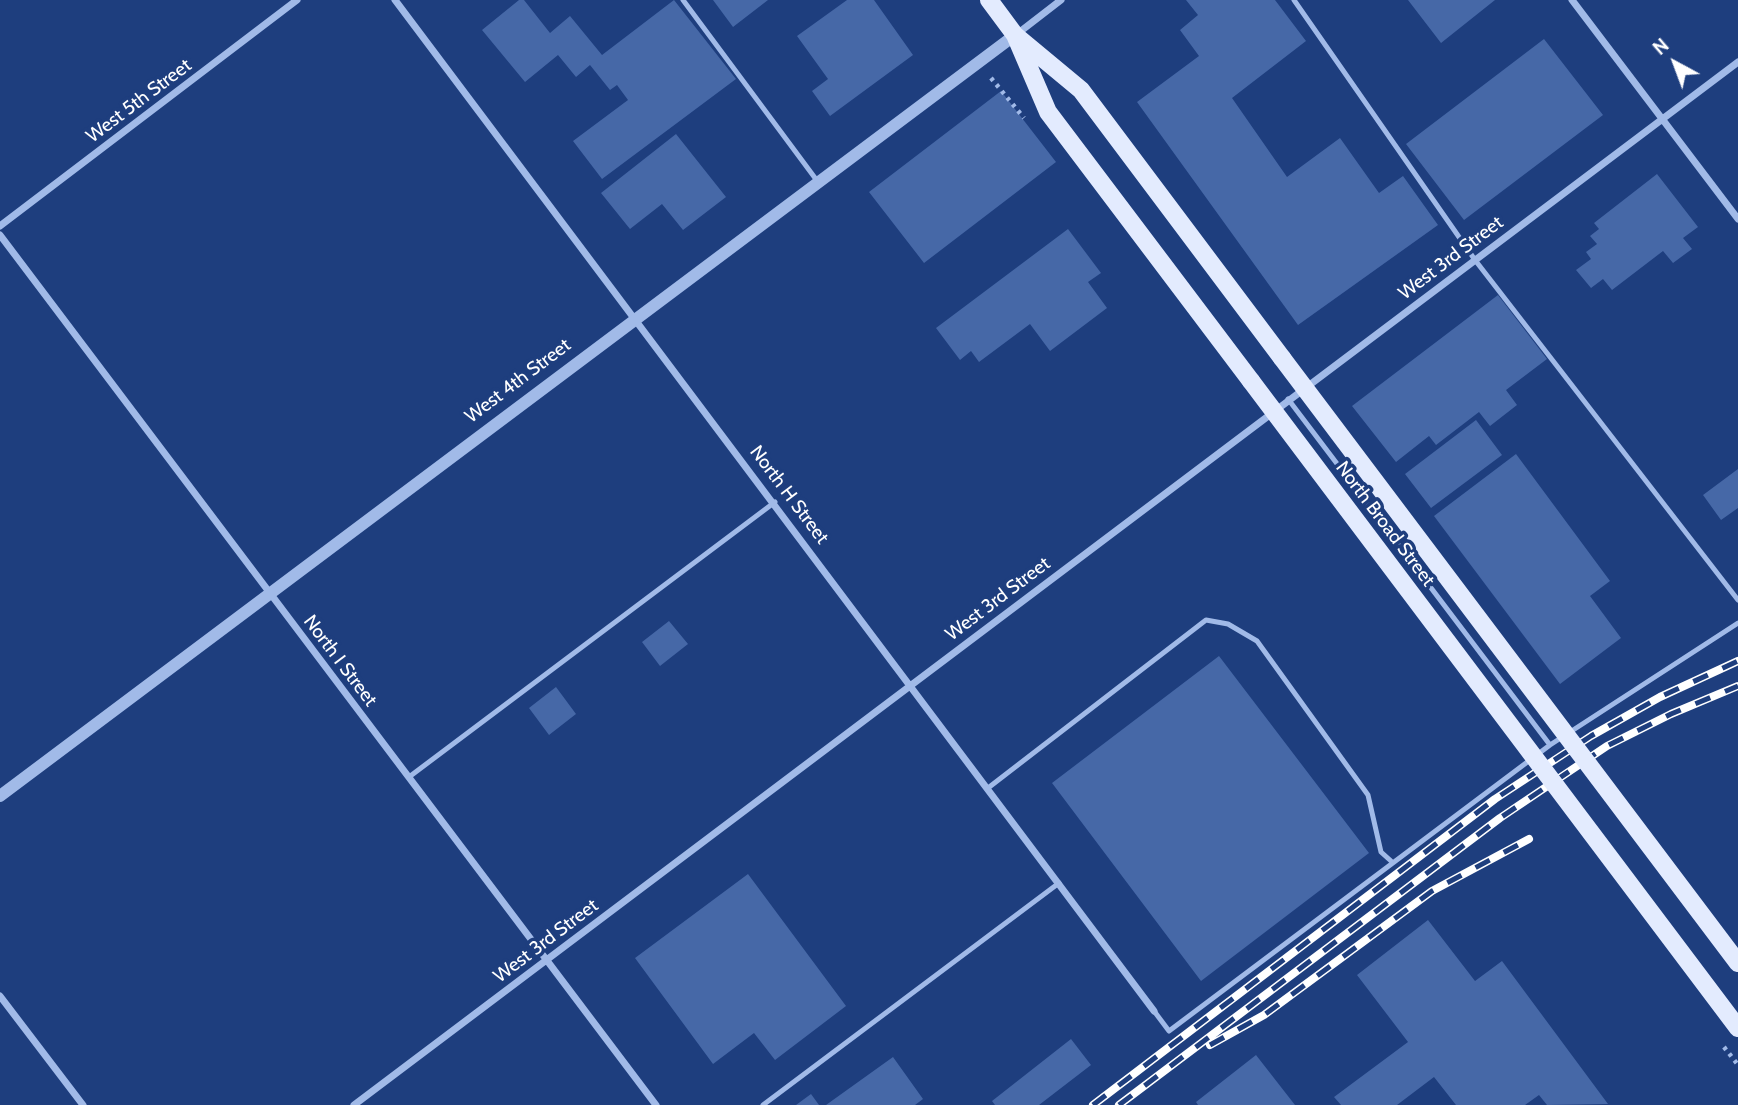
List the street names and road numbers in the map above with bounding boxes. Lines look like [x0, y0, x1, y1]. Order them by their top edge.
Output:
street label: West 5th Street [82, 54, 196, 148]
street label: West 3rd Street [1394, 211, 1508, 305]
street label: West 4th Street [461, 334, 575, 428]
street label: North H Street [745, 441, 833, 549]
street label: North Broad Street [1331, 457, 1439, 591]
street label: West 3rd Street [941, 552, 1055, 646]
street label: North I Street [298, 611, 382, 711]
street label: West 3rd Street [489, 894, 603, 988]

